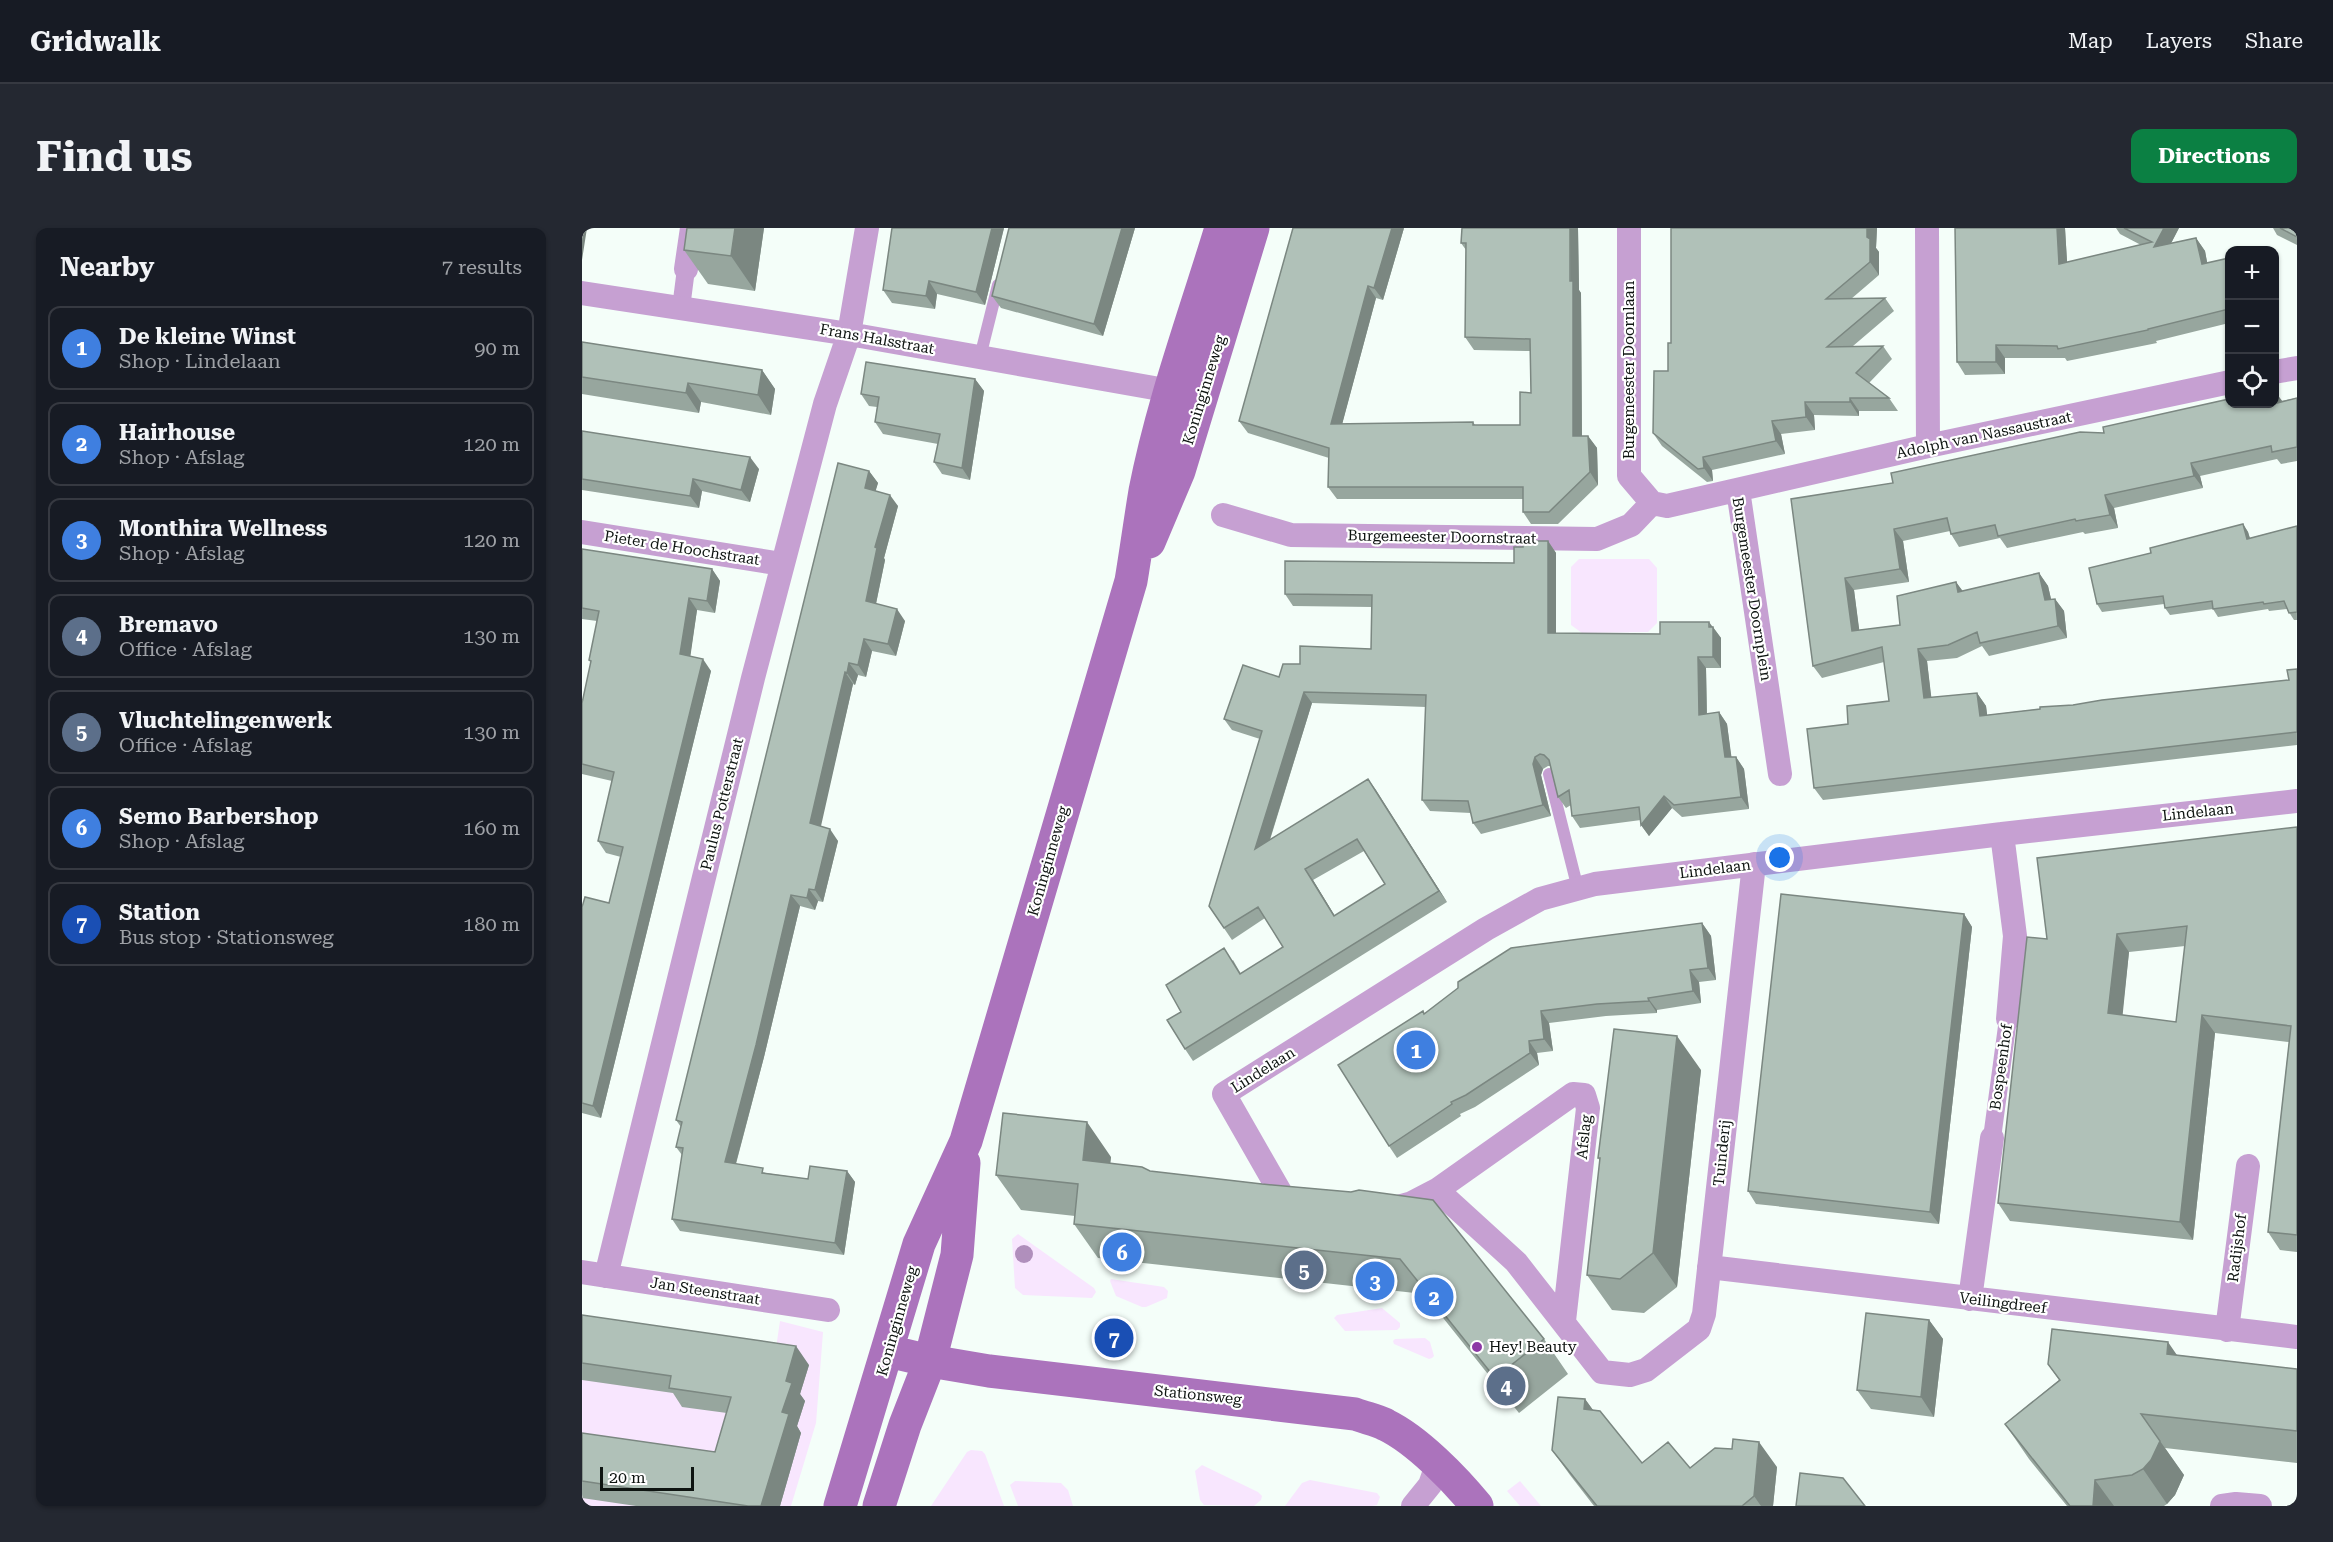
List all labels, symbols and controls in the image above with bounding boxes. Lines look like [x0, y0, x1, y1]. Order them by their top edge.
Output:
text: Gridwalk [30, 25, 161, 58]
text: Map [2068, 29, 2113, 53]
text: Layers [2146, 29, 2212, 53]
text: Share [2245, 29, 2303, 53]
button: Directions [2131, 129, 2297, 183]
text: Find us [36, 132, 193, 181]
map controls [2225, 246, 2279, 408]
button: + [2225, 246, 2279, 300]
text: Nearby [60, 252, 154, 282]
text: 7 results [442, 255, 522, 279]
street label: Burgemeester Doornlaan [1620, 280, 1638, 459]
button: − [2225, 300, 2279, 354]
street label: Frans Halsstraat [818, 320, 936, 358]
text: De kleine Winst [119, 324, 296, 349]
street label: Koninginneweg [1179, 333, 1229, 447]
text: 1 [76, 336, 87, 360]
text: 90 m [474, 336, 520, 360]
text: Shop · Lindelaan [119, 349, 281, 373]
button: locate [2225, 354, 2279, 408]
street label: Adolph van Nassaustraat [1895, 408, 2074, 462]
text: Hairhouse [119, 420, 235, 445]
text: 2 [76, 432, 87, 456]
text: 120 m [463, 432, 520, 456]
text: Shop · Afslag [119, 445, 244, 469]
street label: Burgemeester Doornplein [1729, 496, 1775, 682]
text: Monthira Wellness [119, 516, 327, 541]
street label: Burgemeester Doornstraat [1347, 526, 1537, 548]
street label: Pieter de Hoochstraat [603, 527, 761, 569]
text: 3 [76, 528, 87, 552]
text: 120 m [463, 528, 520, 552]
text: Shop · Afslag [119, 541, 244, 565]
text: Bremavo [119, 612, 218, 637]
text: 4 [76, 624, 87, 648]
text: 130 m [463, 624, 520, 648]
text: Office · Afslag [119, 637, 252, 661]
text: Vluchtelingenwerk [119, 708, 332, 733]
text: 5 [76, 720, 87, 744]
text: 130 m [463, 720, 520, 744]
text: Office · Afslag [119, 733, 252, 757]
street label: Paulus Potterstraat [697, 735, 747, 872]
street label: Lindelaan [2161, 799, 2235, 825]
text: Semo Barbershop [119, 804, 319, 829]
street label: Koninginneweg [1024, 804, 1072, 918]
text: 6 [76, 816, 87, 840]
text: 160 m [463, 816, 520, 840]
text: Shop · Afslag [119, 829, 244, 853]
your location [1765, 843, 1794, 872]
street label: Lindelaan [1678, 856, 1752, 882]
text: Station [119, 900, 200, 925]
text: 7 [76, 912, 87, 936]
text: 180 m [463, 912, 520, 936]
text: Bus stop · Stationsweg [119, 925, 334, 949]
street label: Bospeenhof [1986, 1022, 2016, 1111]
pin: 1 [1396, 1028, 1436, 1072]
street label: Lindelaan [1228, 1043, 1299, 1097]
street label: Afslag [1573, 1113, 1595, 1160]
street label: Tuinderij [1710, 1119, 1734, 1187]
street label: Radijshof [2224, 1212, 2250, 1283]
pin: 6 [1102, 1230, 1142, 1274]
pin: 5 [1284, 1248, 1324, 1292]
pin: 3 [1356, 1258, 1394, 1304]
street label: Koninginneweg [873, 1264, 921, 1378]
street label: Jan Steenstraat [649, 1273, 762, 1309]
pin: 2 [1414, 1274, 1454, 1320]
street label: Veilingdreef [1958, 1289, 2049, 1317]
pin: 7 [1094, 1316, 1134, 1360]
place label: Hey! Beauty [1489, 1338, 1577, 1356]
marker: Hey! Beauty [1470, 1340, 1484, 1354]
pin: 4 [1486, 1364, 1526, 1408]
street label: Stationsweg [1153, 1381, 1243, 1409]
scale bar [600, 1464, 694, 1492]
text: 20 m [609, 1468, 646, 1487]

